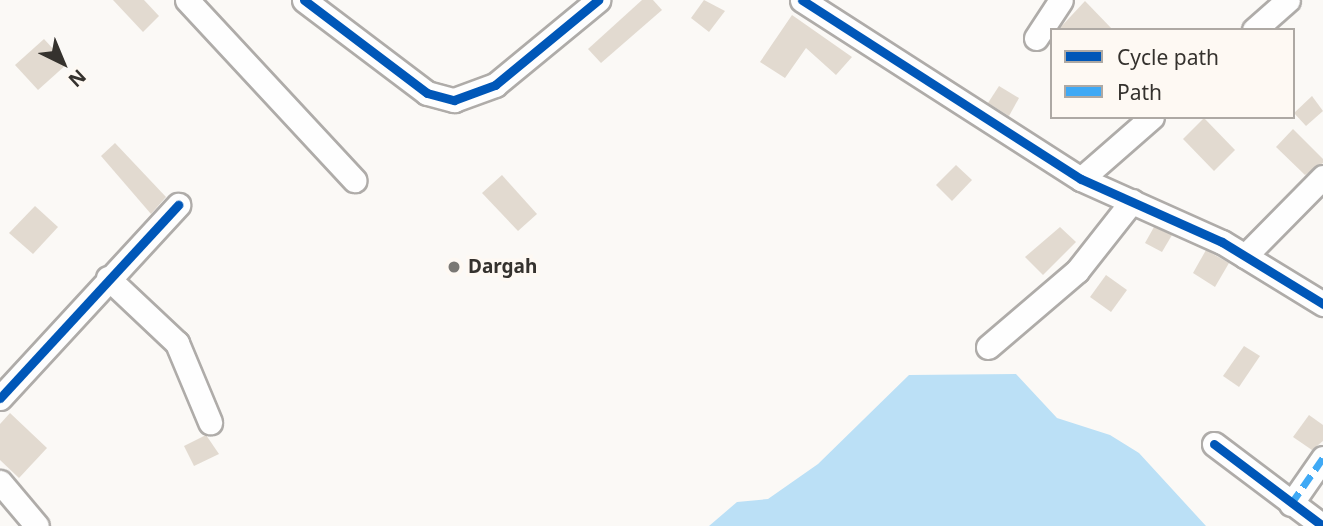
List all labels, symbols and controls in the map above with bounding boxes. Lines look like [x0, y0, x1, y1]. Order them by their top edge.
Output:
north arrow [28, 28, 98, 98]
legend [1050, 28, 1295, 119]
text: Cycle path [1117, 43, 1219, 71]
text: N [63, 64, 92, 93]
text: Path [1117, 78, 1162, 106]
place label: Dargah [468, 256, 537, 278]
marker: Dargah [446, 259, 462, 275]

